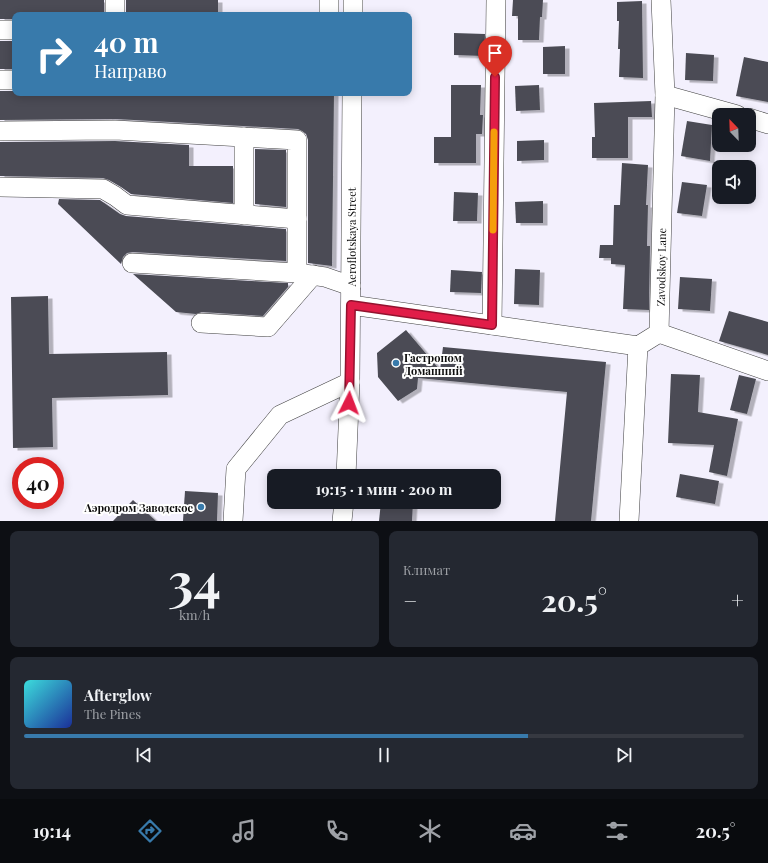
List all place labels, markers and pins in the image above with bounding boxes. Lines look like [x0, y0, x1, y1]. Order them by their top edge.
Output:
pin [478, 36, 512, 77]
place label: Гастроном Домашний [404, 350, 463, 378]
marker: Гастроном Домашний [391, 358, 401, 368]
place label: Аэродром Заводское [83, 500, 193, 515]
marker: Аэродром Заводское [196, 502, 206, 512]

